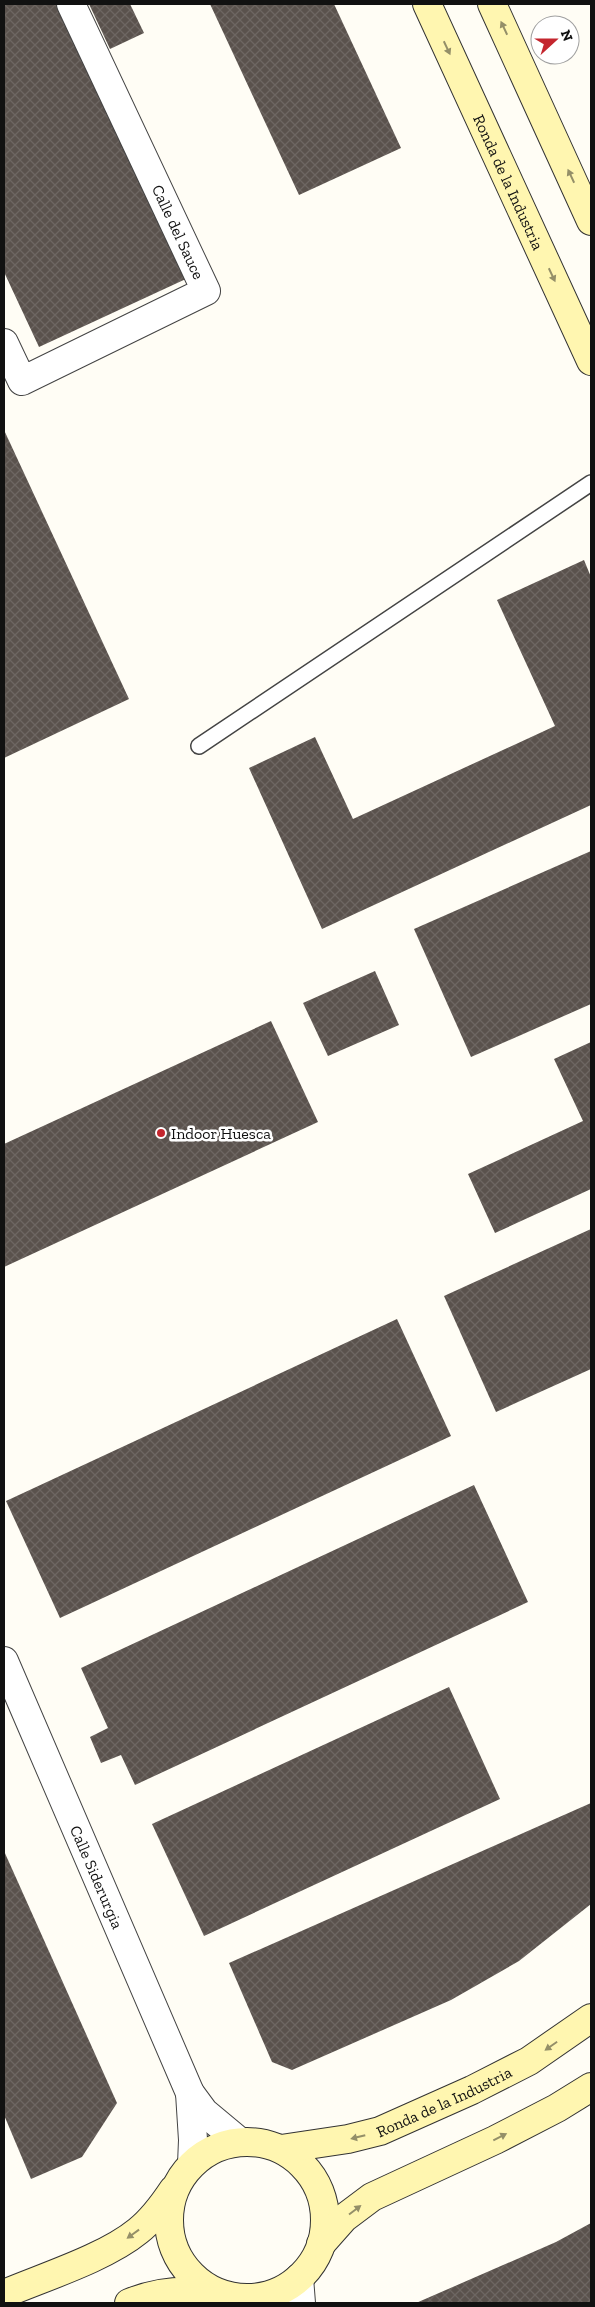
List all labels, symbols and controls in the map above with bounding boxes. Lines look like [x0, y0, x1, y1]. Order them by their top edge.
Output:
north arrow [530, 15, 580, 65]
one-way arrow [499, 21, 507, 35]
text: N [557, 28, 577, 44]
one-way arrow [444, 41, 452, 55]
street label: Ronda de la Industria [470, 111, 548, 253]
one-way arrow [567, 169, 575, 183]
street label: Calle del Sauce [148, 182, 208, 282]
one-way arrow [548, 268, 556, 282]
place label: Indoor Huesca [171, 1124, 271, 1143]
marker: Indoor Huesca [155, 1127, 167, 1139]
street label: Calle Siderurgia [66, 1822, 128, 1932]
one-way arrow [544, 2041, 558, 2051]
street label: Ronda de la Industria [373, 2062, 515, 2141]
one-way arrow [350, 2133, 365, 2141]
one-way arrow [493, 2133, 508, 2141]
one-way arrow [349, 2204, 362, 2215]
one-way arrow [126, 2229, 140, 2239]

